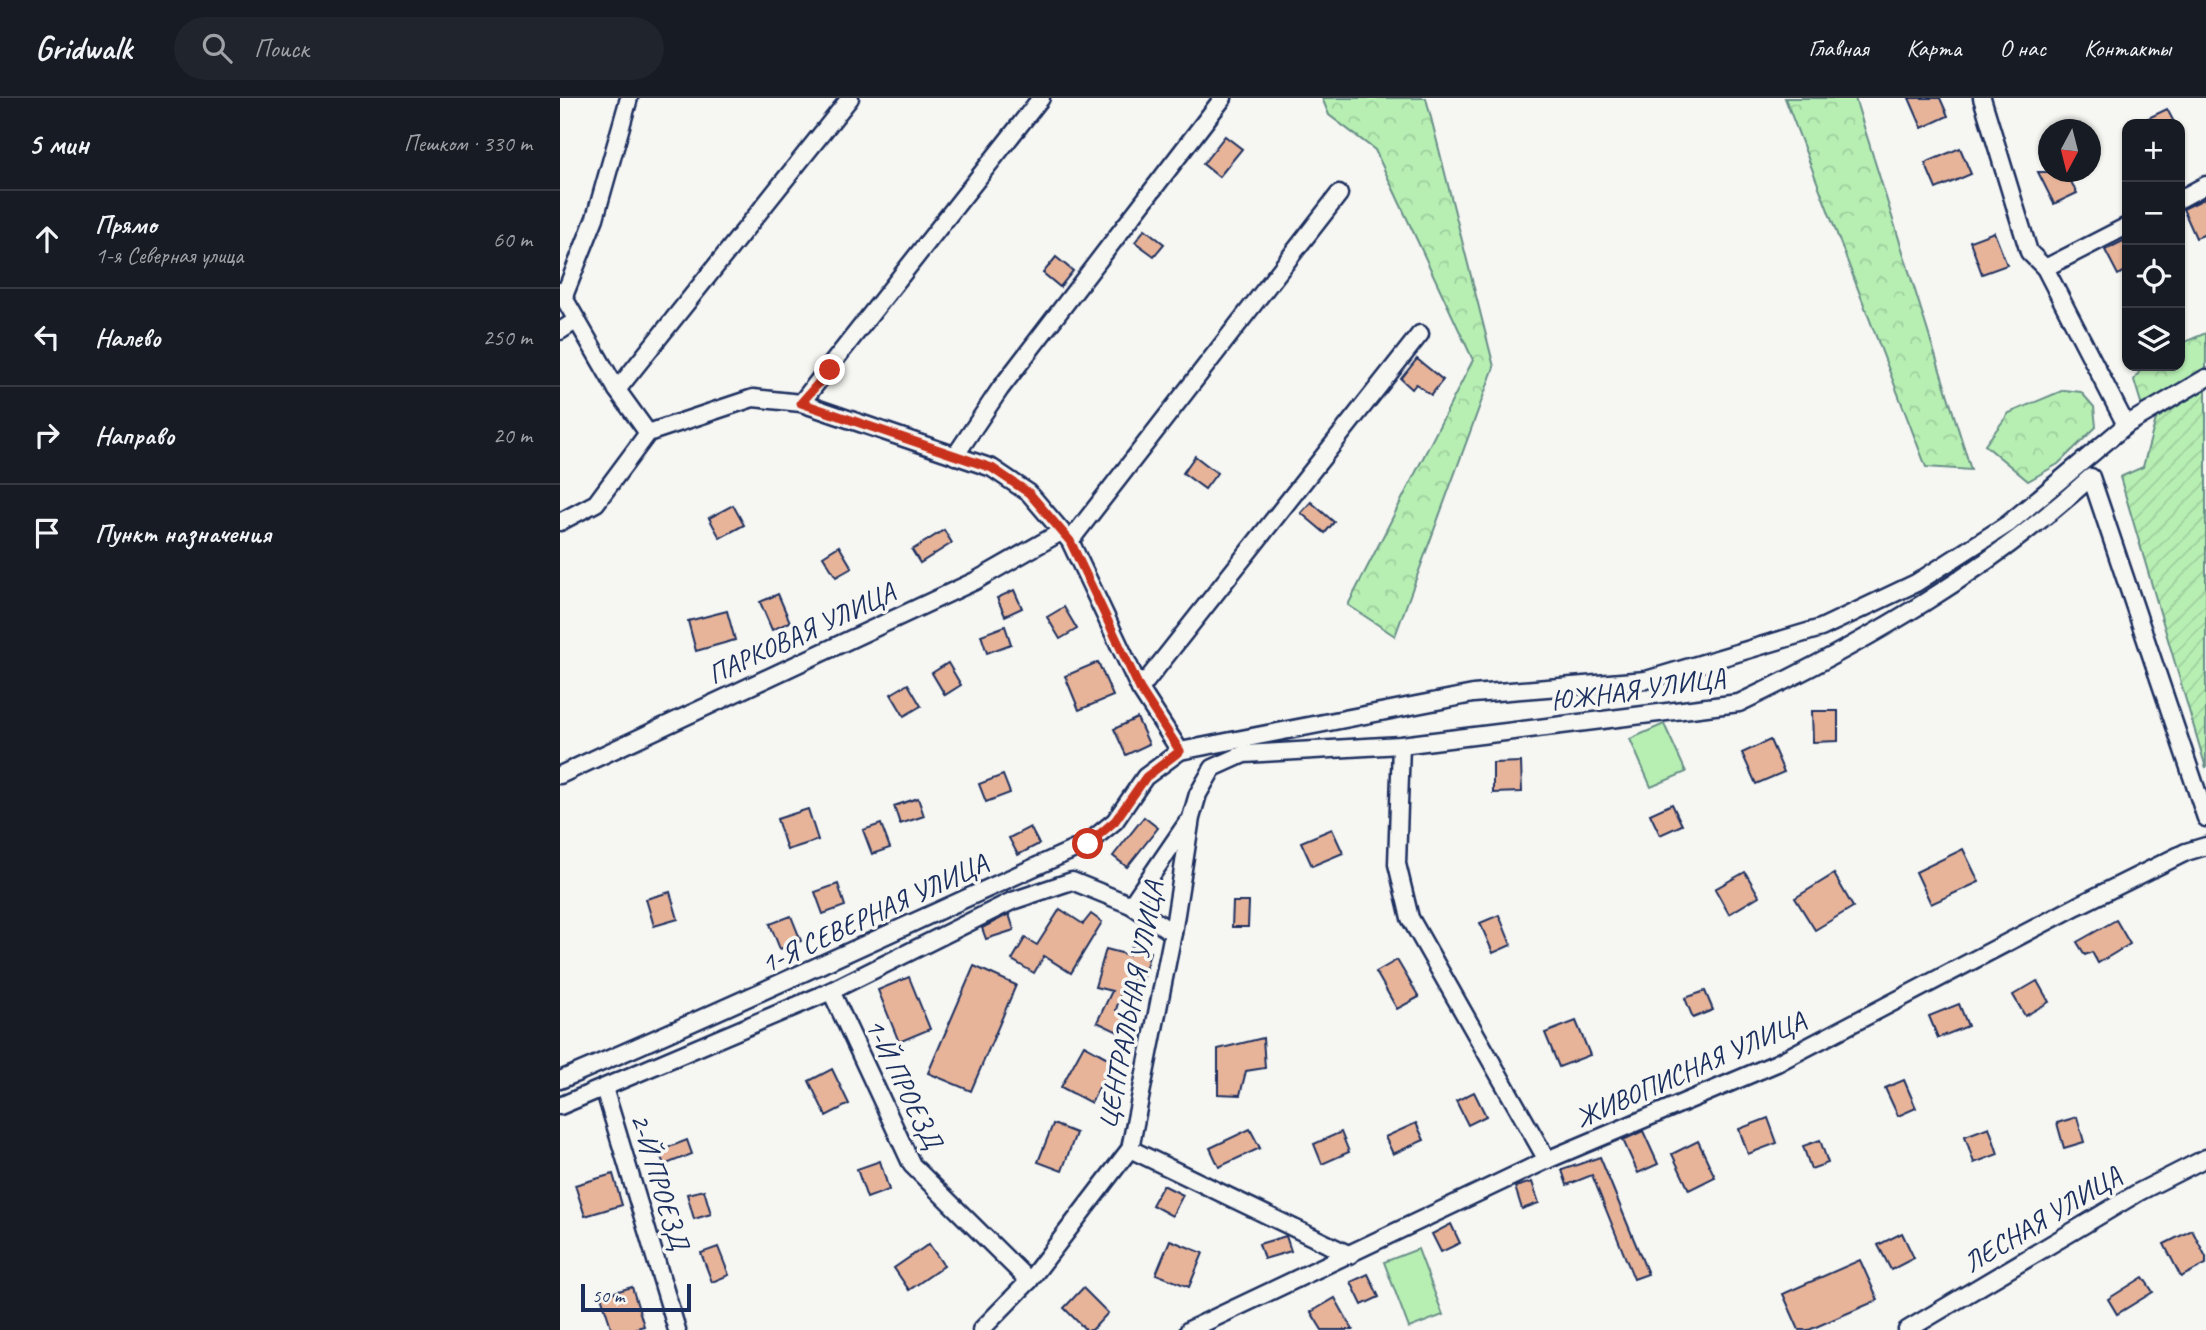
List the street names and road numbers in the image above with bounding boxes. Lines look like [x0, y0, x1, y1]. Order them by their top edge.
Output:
street label: ПАРКОВАЯ УЛИЦА [702, 573, 902, 692]
street label: ЮЖНАЯ УЛИЦА [1549, 659, 1728, 719]
street label: 1-Я СЕВЕРНАЯ УЛИЦА [755, 845, 994, 981]
street label: ЦЕНТРАЛЬНАЯ УЛИЦА [1089, 877, 1171, 1131]
street label: ЖИВОПИСНАЯ УЛИЦА [1569, 1002, 1811, 1135]
street label: 1-Й ПРОЕЗД [858, 1012, 952, 1156]
street label: 2-Й ПРОЕЗД [623, 1109, 698, 1256]
street label: ЛЕСНАЯ УЛИЦА [1957, 1158, 2128, 1280]

